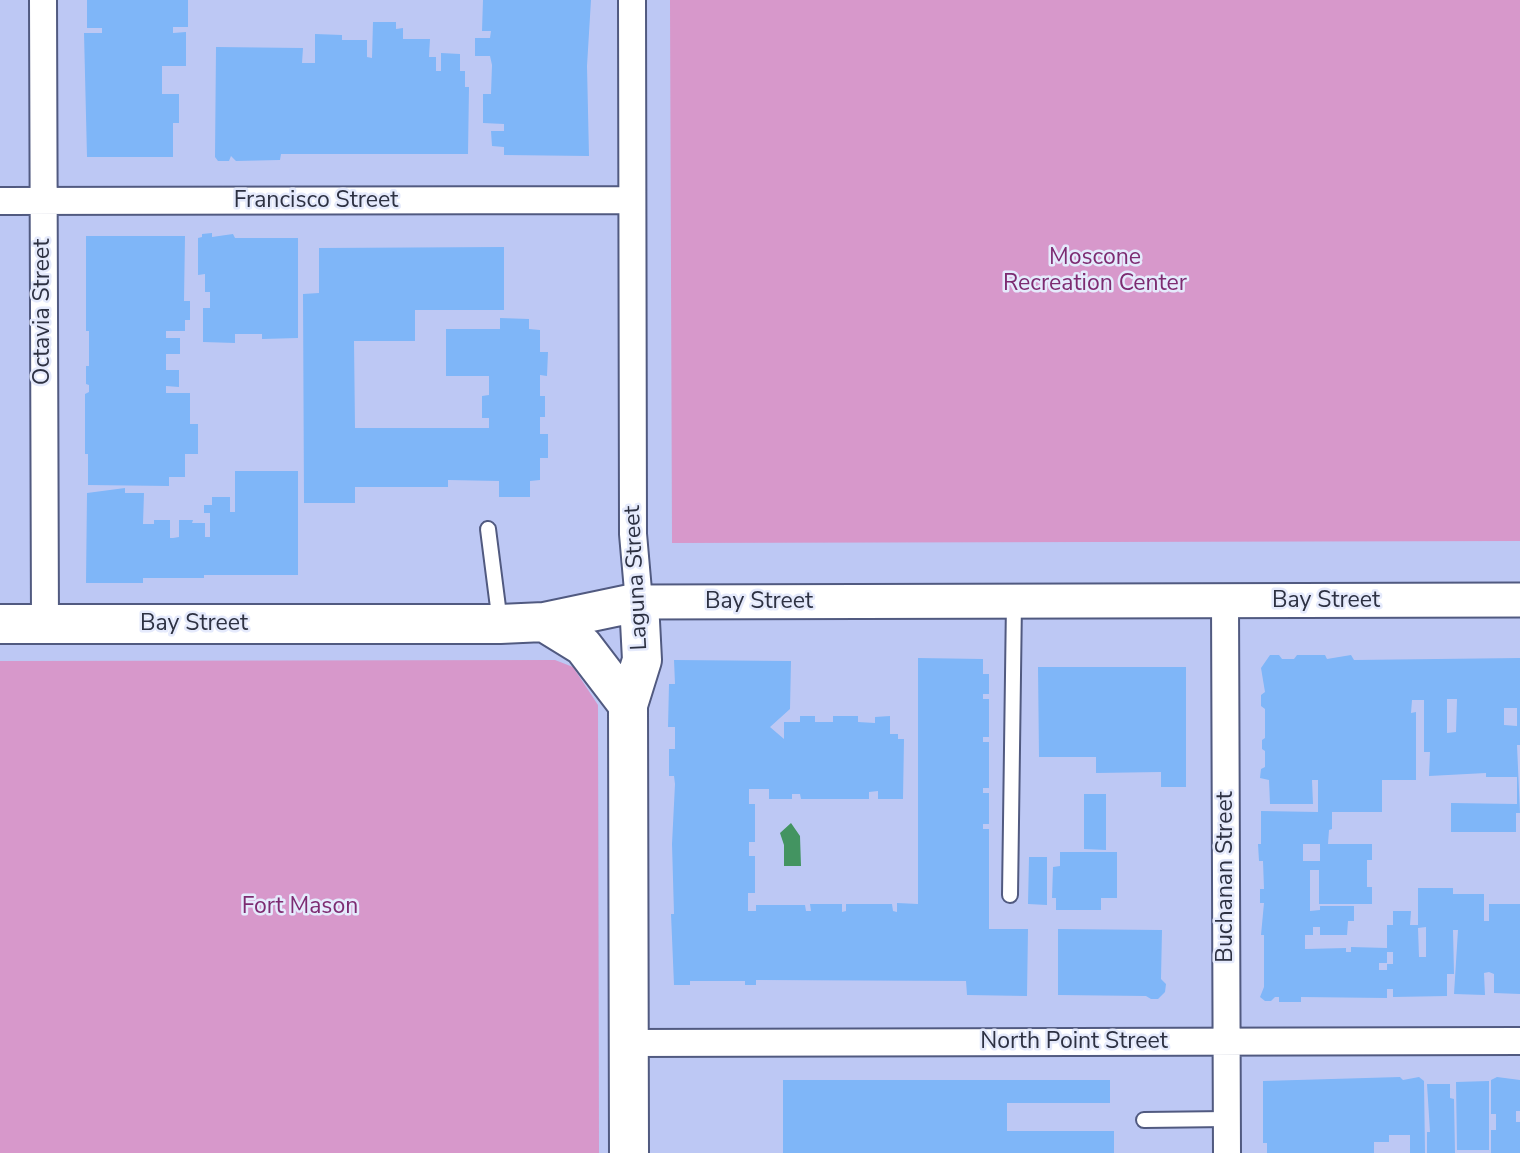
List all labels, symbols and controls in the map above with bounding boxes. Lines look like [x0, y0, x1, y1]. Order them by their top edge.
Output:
street label: Francisco Street [234, 187, 398, 215]
street label: Octavia Street [29, 239, 57, 385]
park label: Moscone Recreation Center [1003, 244, 1187, 298]
street label: Laguna Street [619, 505, 655, 651]
street label: Bay Street [1272, 587, 1380, 615]
street label: Bay Street [705, 588, 813, 616]
street label: Bay Street [140, 610, 248, 638]
street label: Buchanan Street [1212, 791, 1240, 963]
park label: Fort Mason [242, 893, 358, 921]
street label: North Point Street [980, 1028, 1168, 1056]

